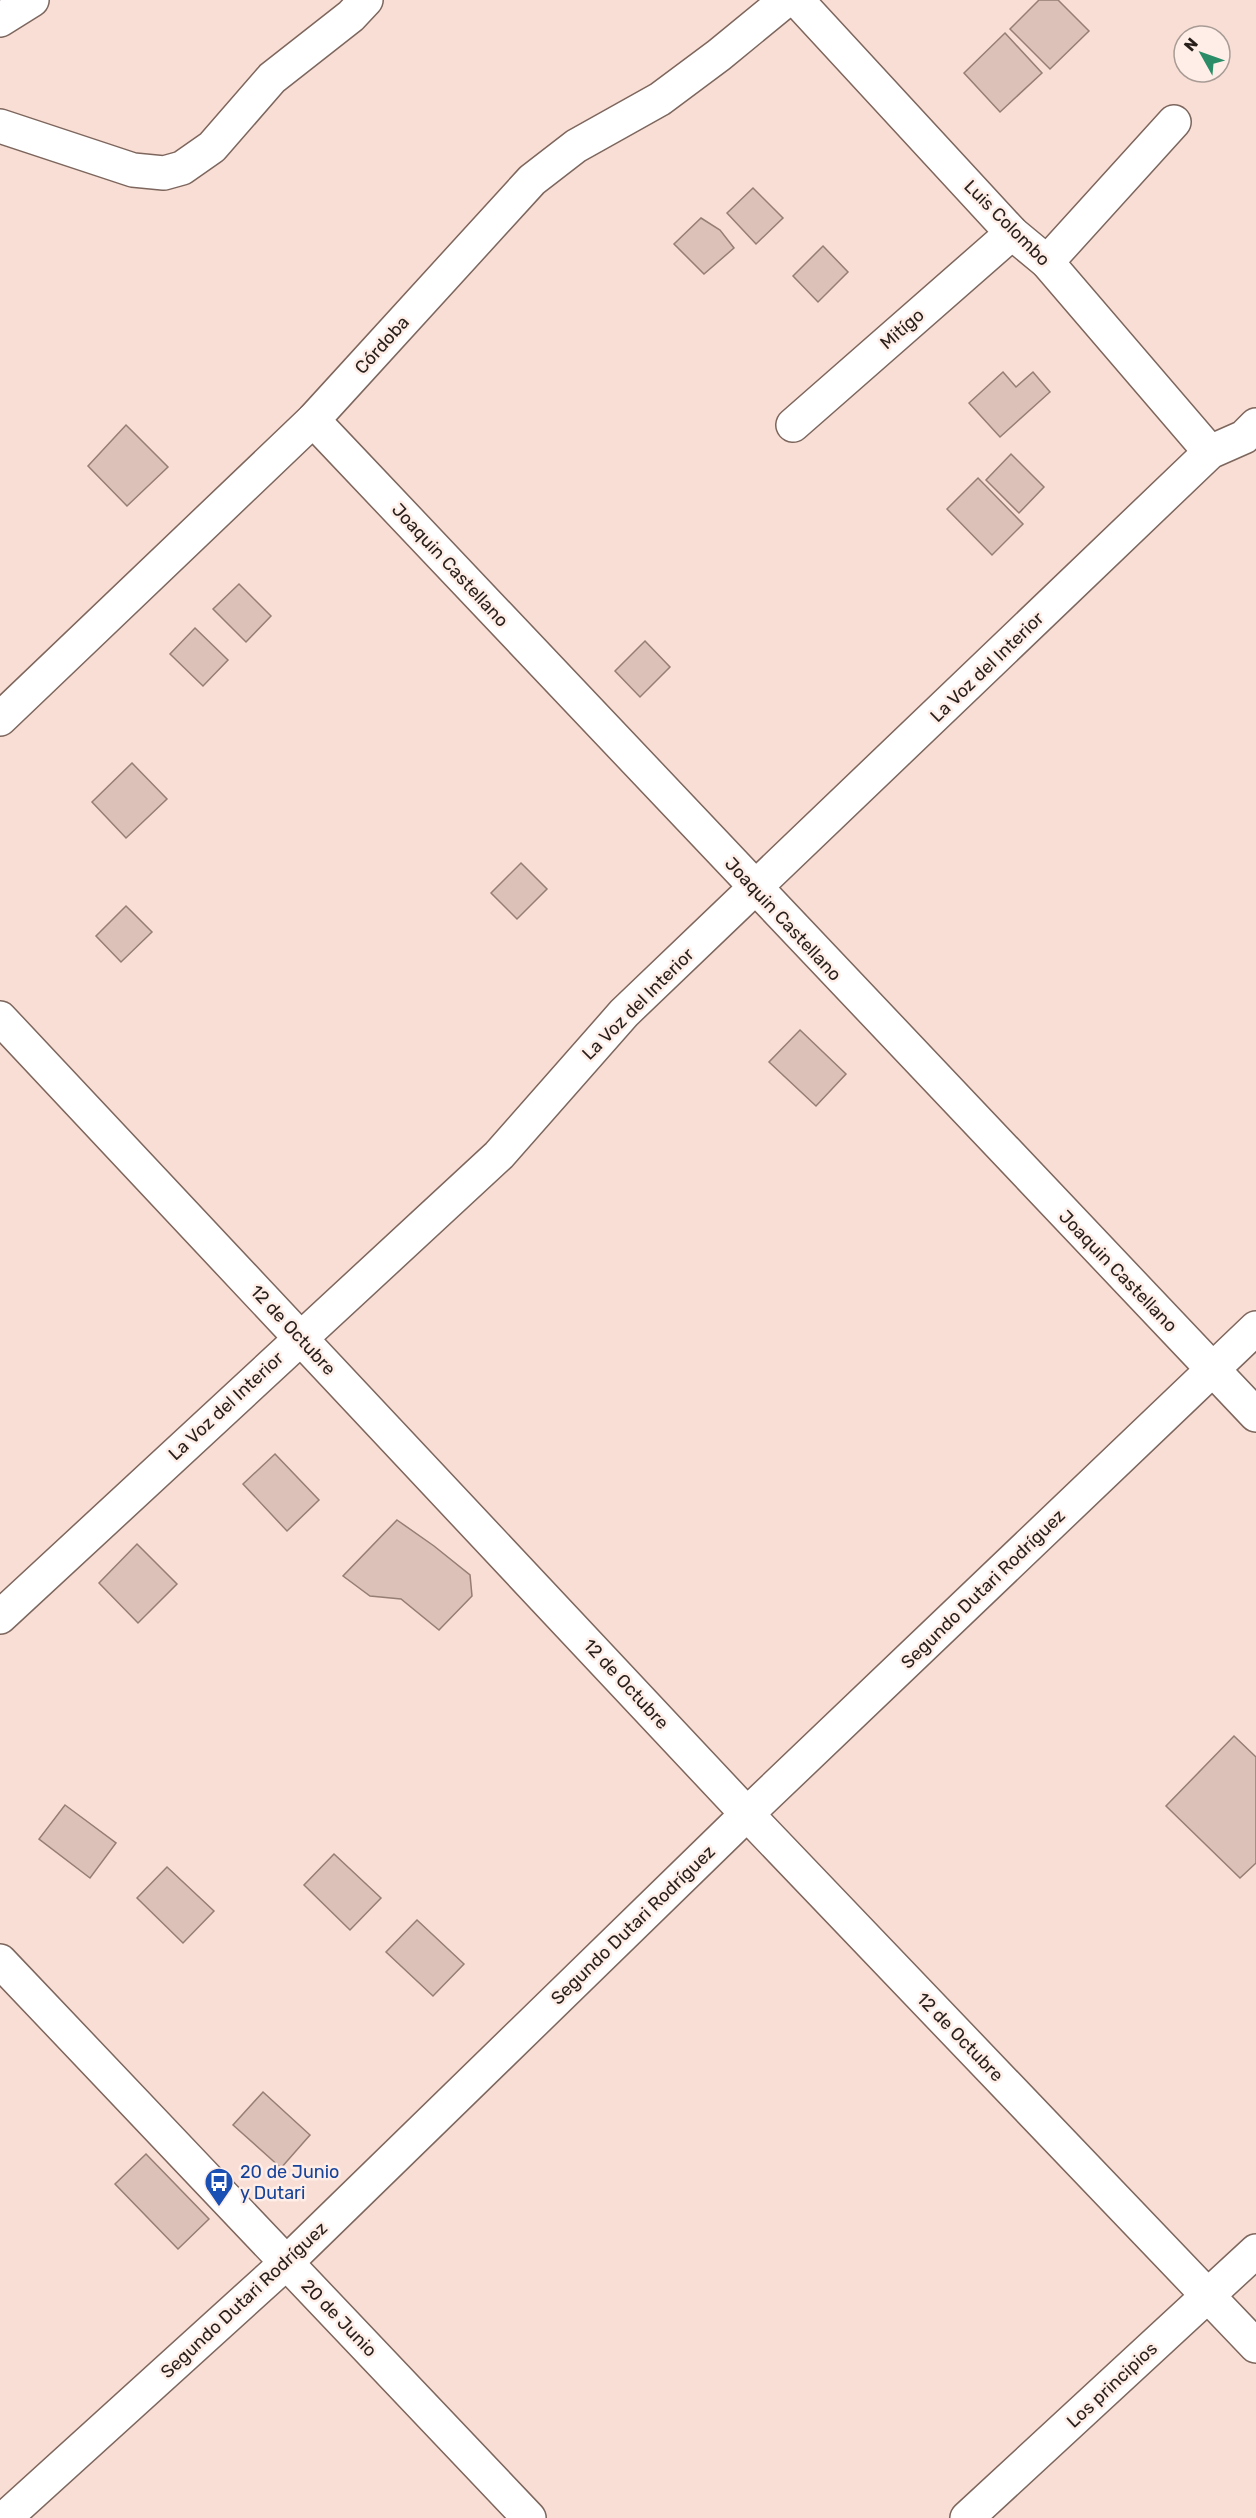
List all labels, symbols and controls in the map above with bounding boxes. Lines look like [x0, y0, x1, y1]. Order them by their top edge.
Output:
north arrow [1172, 24, 1232, 84]
text: N [1180, 34, 1202, 55]
street label: Luis Colombo [959, 175, 1055, 271]
street label: Mitígo [875, 304, 929, 354]
street label: Córdoba [350, 311, 414, 379]
street label: Joaquin Castellano [387, 499, 513, 631]
street label: La Voz del Interior [926, 607, 1048, 727]
street label: Joaquin Castellano [720, 853, 846, 985]
street label: La Voz del Interior [577, 943, 699, 1065]
street label: Joaquin Castellano [1054, 1205, 1182, 1337]
street label: 12 de Octubre [246, 1280, 340, 1380]
street label: La Voz del Interior [164, 1347, 288, 1465]
street label: Segundo Dutari Rodríguez [896, 1505, 1070, 1673]
street label: 12 de Octubre [579, 1634, 673, 1734]
street label: Segundo Dutari Rodríguez [546, 1841, 720, 2009]
street label: 12 de Octubre [912, 1988, 1008, 2086]
place label: 20 de Junio y Dutari [240, 2161, 339, 2204]
bus stop icon: 20 de Junio y Dutari [203, 2166, 235, 2208]
street label: Segundo Dutari Rodríguez [156, 2217, 332, 2383]
street label: 20 de Junio [297, 2275, 381, 2361]
street label: Los principios [1062, 2338, 1162, 2432]

